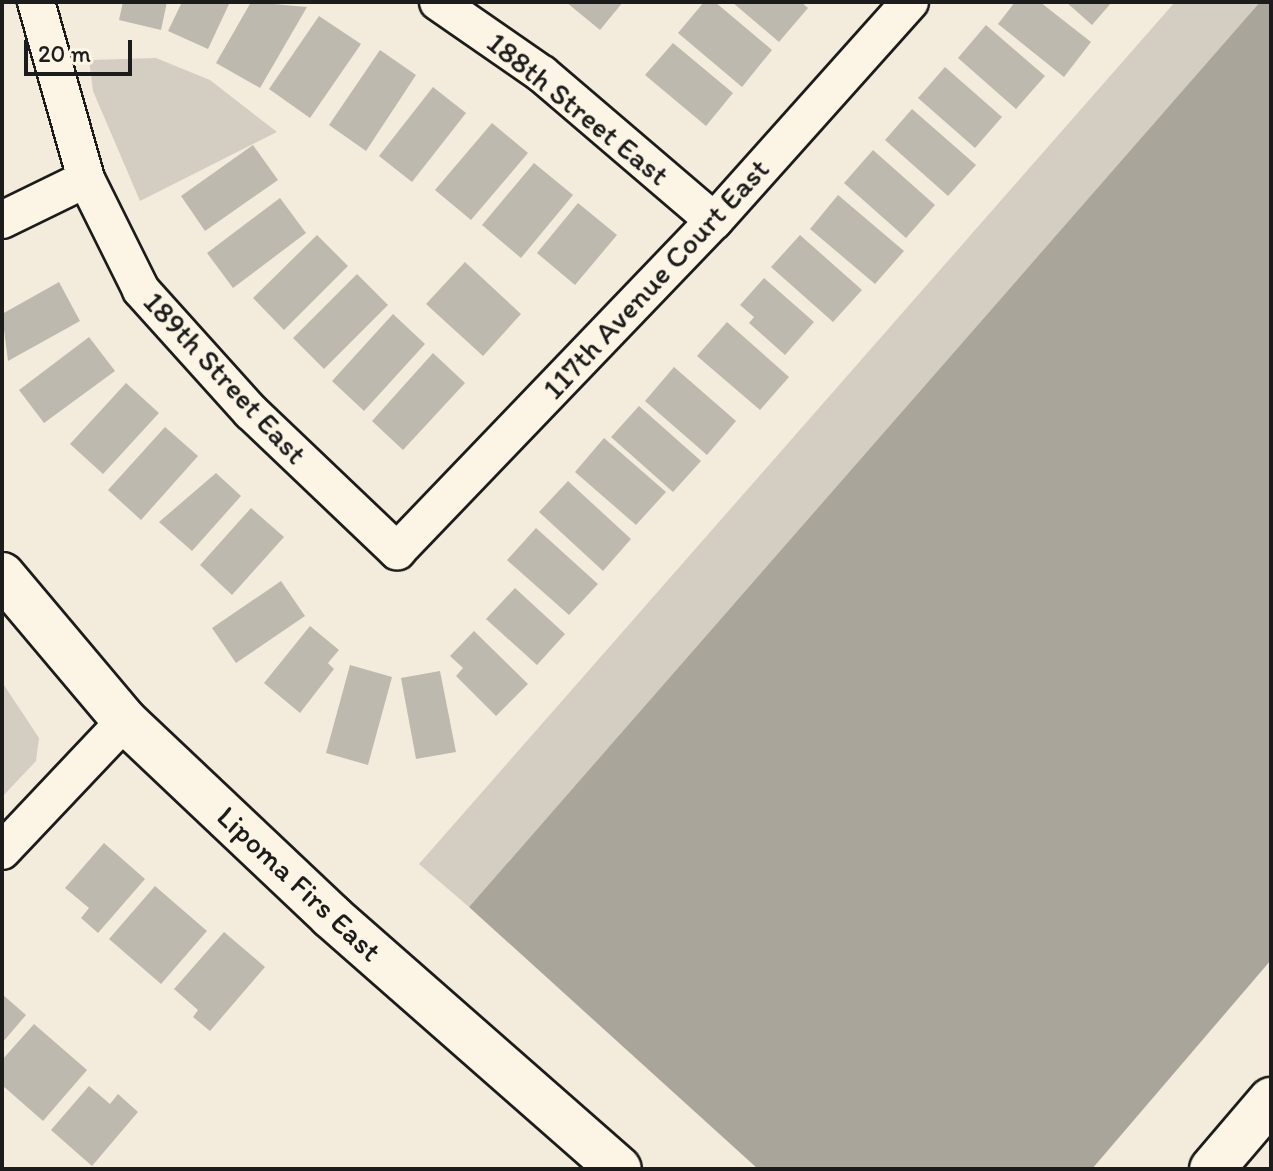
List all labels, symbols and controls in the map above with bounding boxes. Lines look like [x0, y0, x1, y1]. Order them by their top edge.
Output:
scale bar [28, 24, 136, 74]
street label: 188th Street East [480, 25, 676, 193]
text: 20 m [38, 39, 91, 68]
street label: 117th Avenue Court East [536, 152, 776, 406]
street label: 189th Street East [136, 284, 314, 472]
street label: Lipoma Firs East [209, 798, 389, 970]

